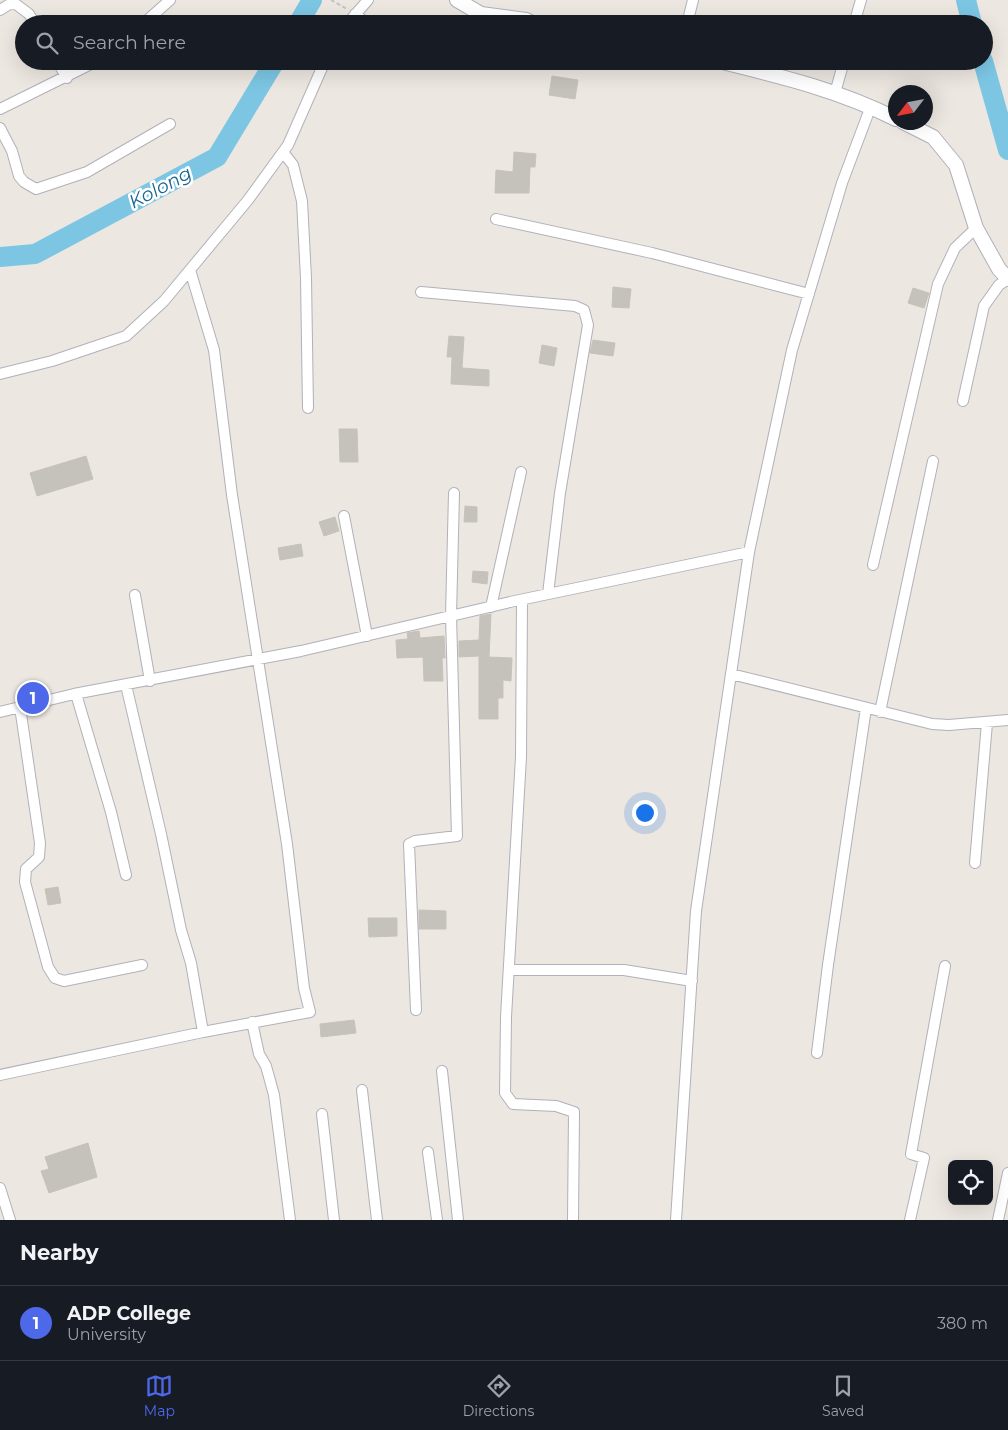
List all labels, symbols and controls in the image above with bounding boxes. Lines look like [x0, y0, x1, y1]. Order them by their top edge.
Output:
search box [15, 15, 993, 70]
icon: search [33, 29, 61, 57]
text: Search here [73, 31, 186, 54]
north arrow [888, 85, 933, 130]
water label: Kolong [125, 161, 196, 214]
pin: 1 [17, 679, 49, 717]
your location [632, 800, 658, 826]
map controls [948, 1160, 993, 1205]
button: locate [948, 1160, 993, 1205]
text: Nearby [20, 1240, 99, 1265]
text: ADP College [67, 1302, 191, 1325]
text: 1 [33, 1314, 39, 1333]
text: 380 m [937, 1314, 988, 1333]
text: University [67, 1325, 146, 1344]
tab: Map [144, 1372, 175, 1420]
tab: Directions [463, 1372, 534, 1420]
tab: Saved [822, 1372, 864, 1420]

